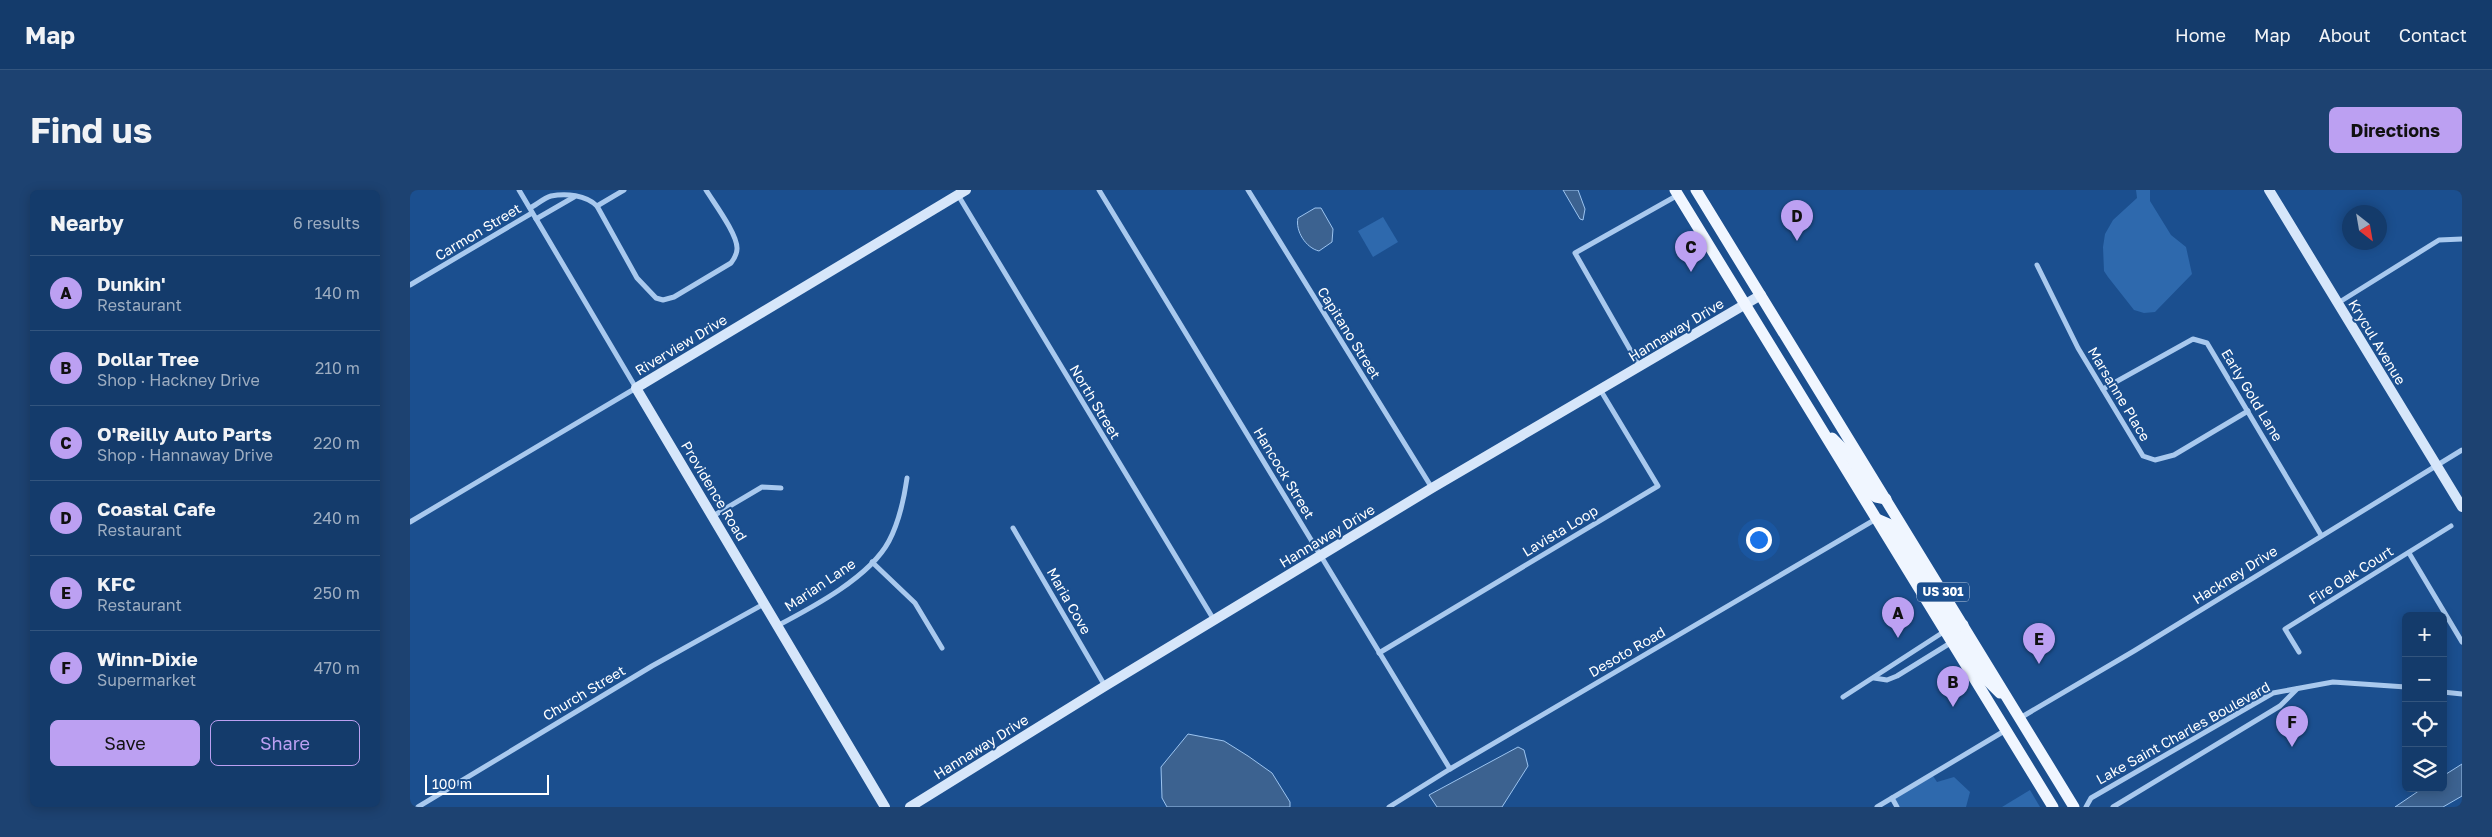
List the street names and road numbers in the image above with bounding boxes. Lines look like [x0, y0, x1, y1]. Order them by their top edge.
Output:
street label: Carmon Street [432, 199, 524, 264]
street label: Capitano Street [1314, 284, 1385, 382]
street label: Hannaway Drive [1625, 294, 1727, 365]
street label: Krycul Avenue [2345, 296, 2410, 388]
street label: Riverview Drive [632, 311, 730, 379]
street label: Marsanne Place [2085, 344, 2154, 444]
street label: Early Gold Lane [2218, 345, 2287, 444]
street label: North Street [1067, 361, 1124, 442]
street label: Hancock Street [1250, 424, 1318, 522]
street label: Providence Road [678, 438, 751, 544]
street label: Hannaway Drive [1276, 500, 1378, 571]
street label: Lavista Loop [1519, 501, 1601, 560]
street label: Hackney Drive [2189, 542, 2280, 607]
street label: Fire Oak Court [2305, 542, 2396, 607]
street label: Marian Lane [781, 555, 858, 615]
street label: Maria Cove [1044, 564, 1095, 637]
road number: US 301 [1917, 582, 1969, 602]
street label: Desoto Road [1585, 623, 1668, 680]
street label: Church Street [539, 661, 628, 724]
street label: Lake Saint Charles Boulevard [2093, 678, 2273, 788]
street label: Hannaway Drive [930, 711, 1031, 782]

